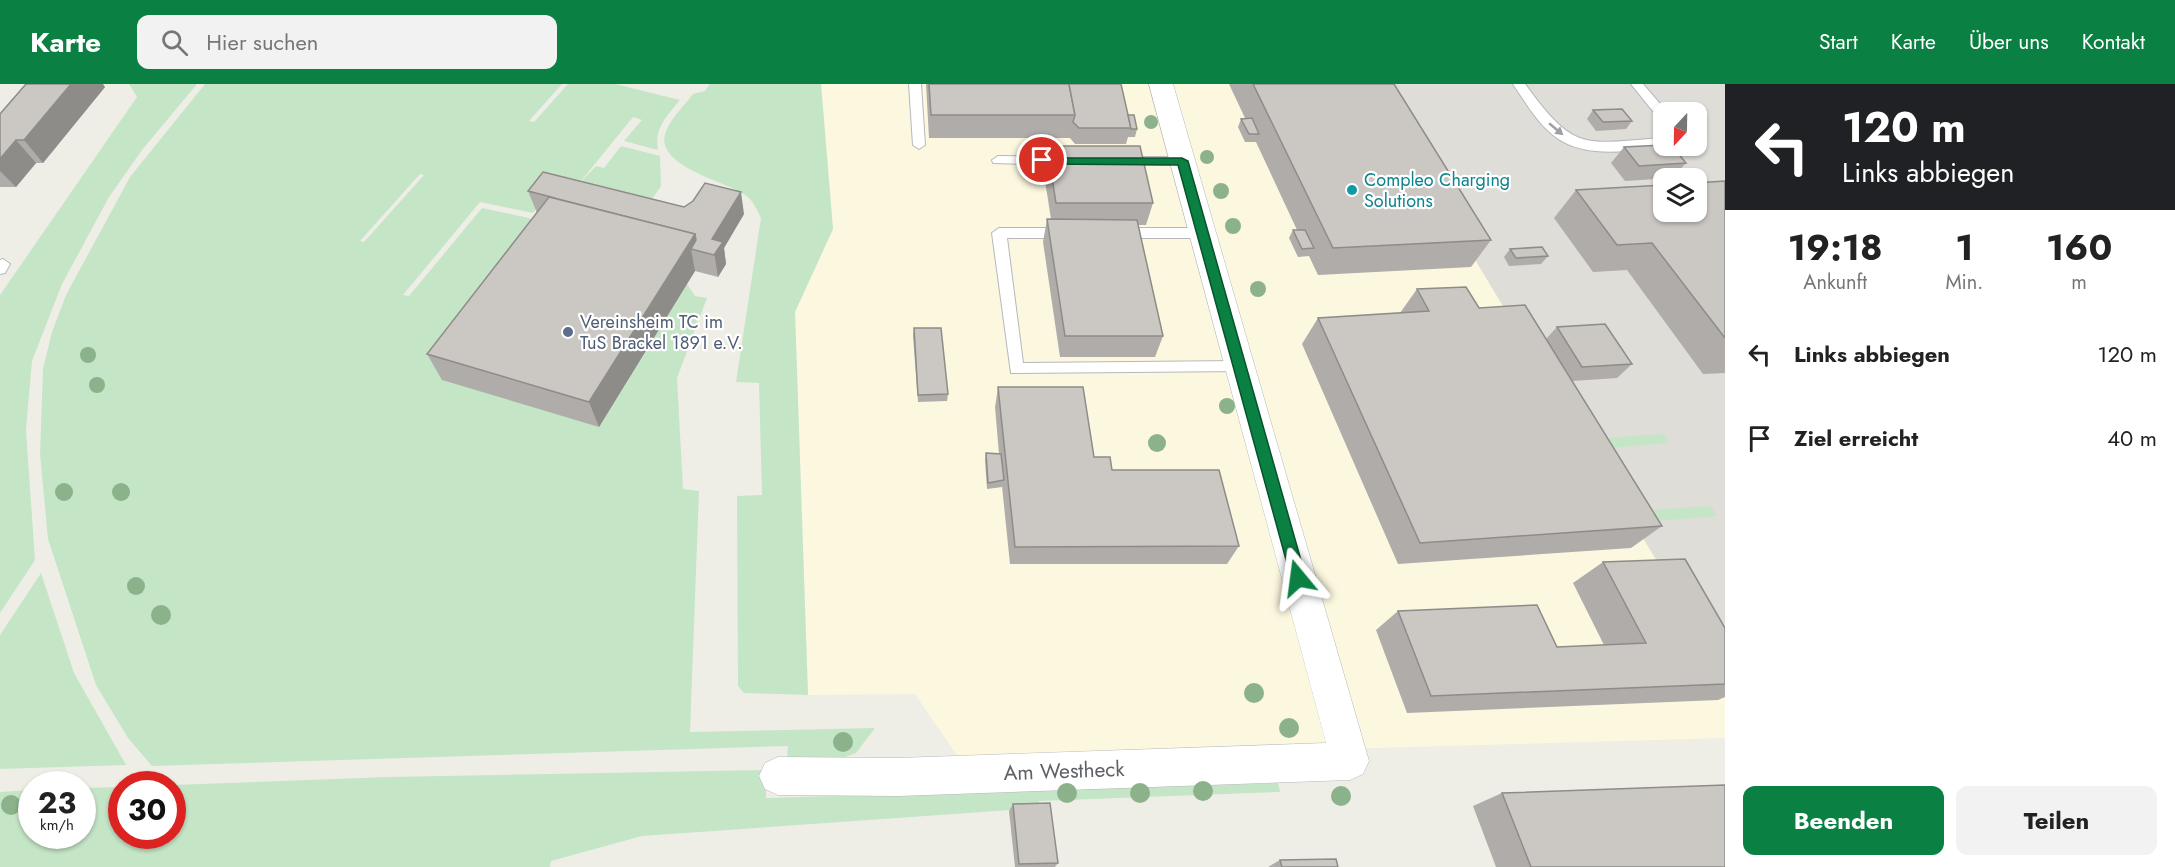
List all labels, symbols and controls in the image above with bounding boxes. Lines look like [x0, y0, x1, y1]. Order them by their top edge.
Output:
search box [137, 15, 557, 69]
text: Karte [30, 22, 101, 63]
icon: search [158, 26, 191, 59]
text: Hier suchen [206, 26, 318, 58]
text: Start [1819, 27, 1858, 57]
text: Karte [1891, 27, 1936, 57]
text: Über uns [1969, 27, 2049, 57]
text: Kontakt [2082, 27, 2145, 57]
text: 120 m [1842, 97, 1966, 158]
north arrow [1653, 102, 1707, 156]
map controls [1653, 102, 1707, 222]
icon: left [1743, 108, 1821, 186]
one-way arrow [1548, 122, 1564, 135]
pin [1016, 134, 1067, 185]
icon: arrive [1025, 143, 1058, 176]
text: Links abbiegen [1842, 153, 2014, 192]
place label: Compleo Charging Solutions [1364, 167, 1510, 214]
button: layers [1653, 168, 1707, 222]
marker: Compleo Charging Solutions [1345, 183, 1359, 197]
text: 19:18 [1788, 221, 1883, 273]
text: 1 [1955, 221, 1973, 273]
text: 160 [2046, 221, 2112, 273]
text: Ankunft [1803, 268, 1867, 297]
text: Min. [1945, 268, 1983, 297]
text: m [2071, 268, 2087, 297]
place label: Vereinsheim TC im TuS Brackel 1891 e.V. [580, 309, 743, 356]
marker: Vereinsheim TC im TuS Brackel 1891 e.V. [561, 325, 575, 339]
icon: left [1743, 338, 1776, 371]
text: Links abbiegen [1794, 338, 1950, 370]
text: 120 m [2098, 338, 2157, 370]
icon: arrive [1743, 422, 1776, 455]
text: Ziel erreicht [1794, 422, 1918, 454]
text: 40 m [2107, 422, 2157, 454]
position arrow [1266, 546, 1330, 610]
street label: Am Westheck [1003, 754, 1126, 788]
speed limit sign: 30 [108, 771, 186, 849]
text: 23 [38, 781, 76, 824]
button: Beenden [1743, 786, 1944, 855]
button: Teilen [1956, 786, 2157, 855]
text: km/h [40, 814, 74, 836]

